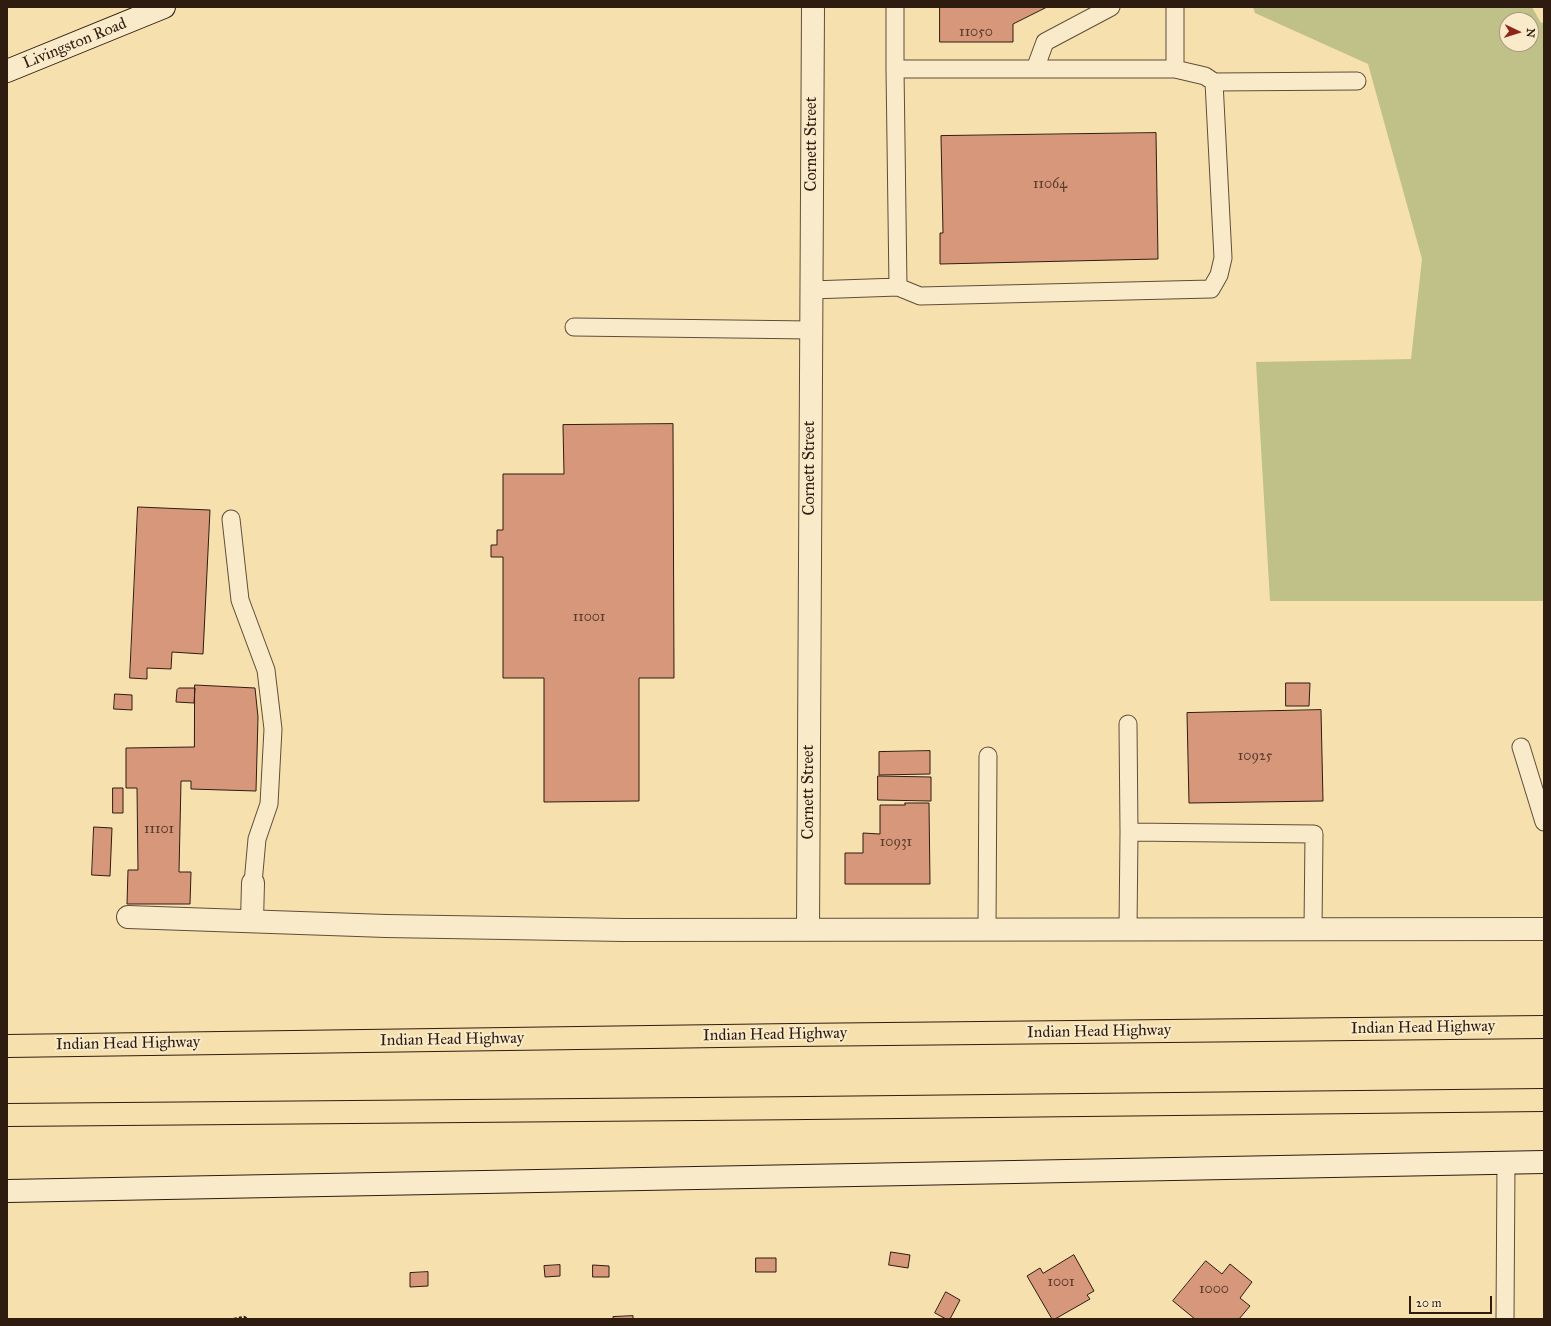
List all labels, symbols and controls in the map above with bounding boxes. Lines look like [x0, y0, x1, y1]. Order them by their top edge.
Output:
north arrow [1499, 12, 1539, 52]
street label: Livingston Road [20, 14, 130, 74]
house number: 11050 [959, 25, 993, 41]
text: N [1524, 28, 1537, 38]
street label: Cornett Street [802, 97, 822, 191]
house number: 11064 [1033, 177, 1067, 193]
street label: Cornett Street [800, 421, 820, 515]
house number: 11001 [573, 610, 605, 626]
street label: Cornett Street [799, 745, 819, 839]
house number: 10925 [1238, 749, 1272, 765]
house number: 11101 [144, 822, 174, 838]
house number: 10931 [880, 835, 912, 851]
street label: Indian Head Highway [1351, 1017, 1495, 1039]
street label: Indian Head Highway [1027, 1021, 1171, 1043]
street label: Indian Head Highway [703, 1024, 847, 1046]
street label: Indian Head Highway [380, 1029, 524, 1051]
street label: Indian Head Highway [56, 1033, 200, 1055]
house number: 1001 [1047, 1275, 1075, 1291]
house number: 1000 [1199, 1282, 1229, 1298]
scale bar [1411, 1288, 1494, 1314]
text: 20 m [1416, 1296, 1442, 1310]

